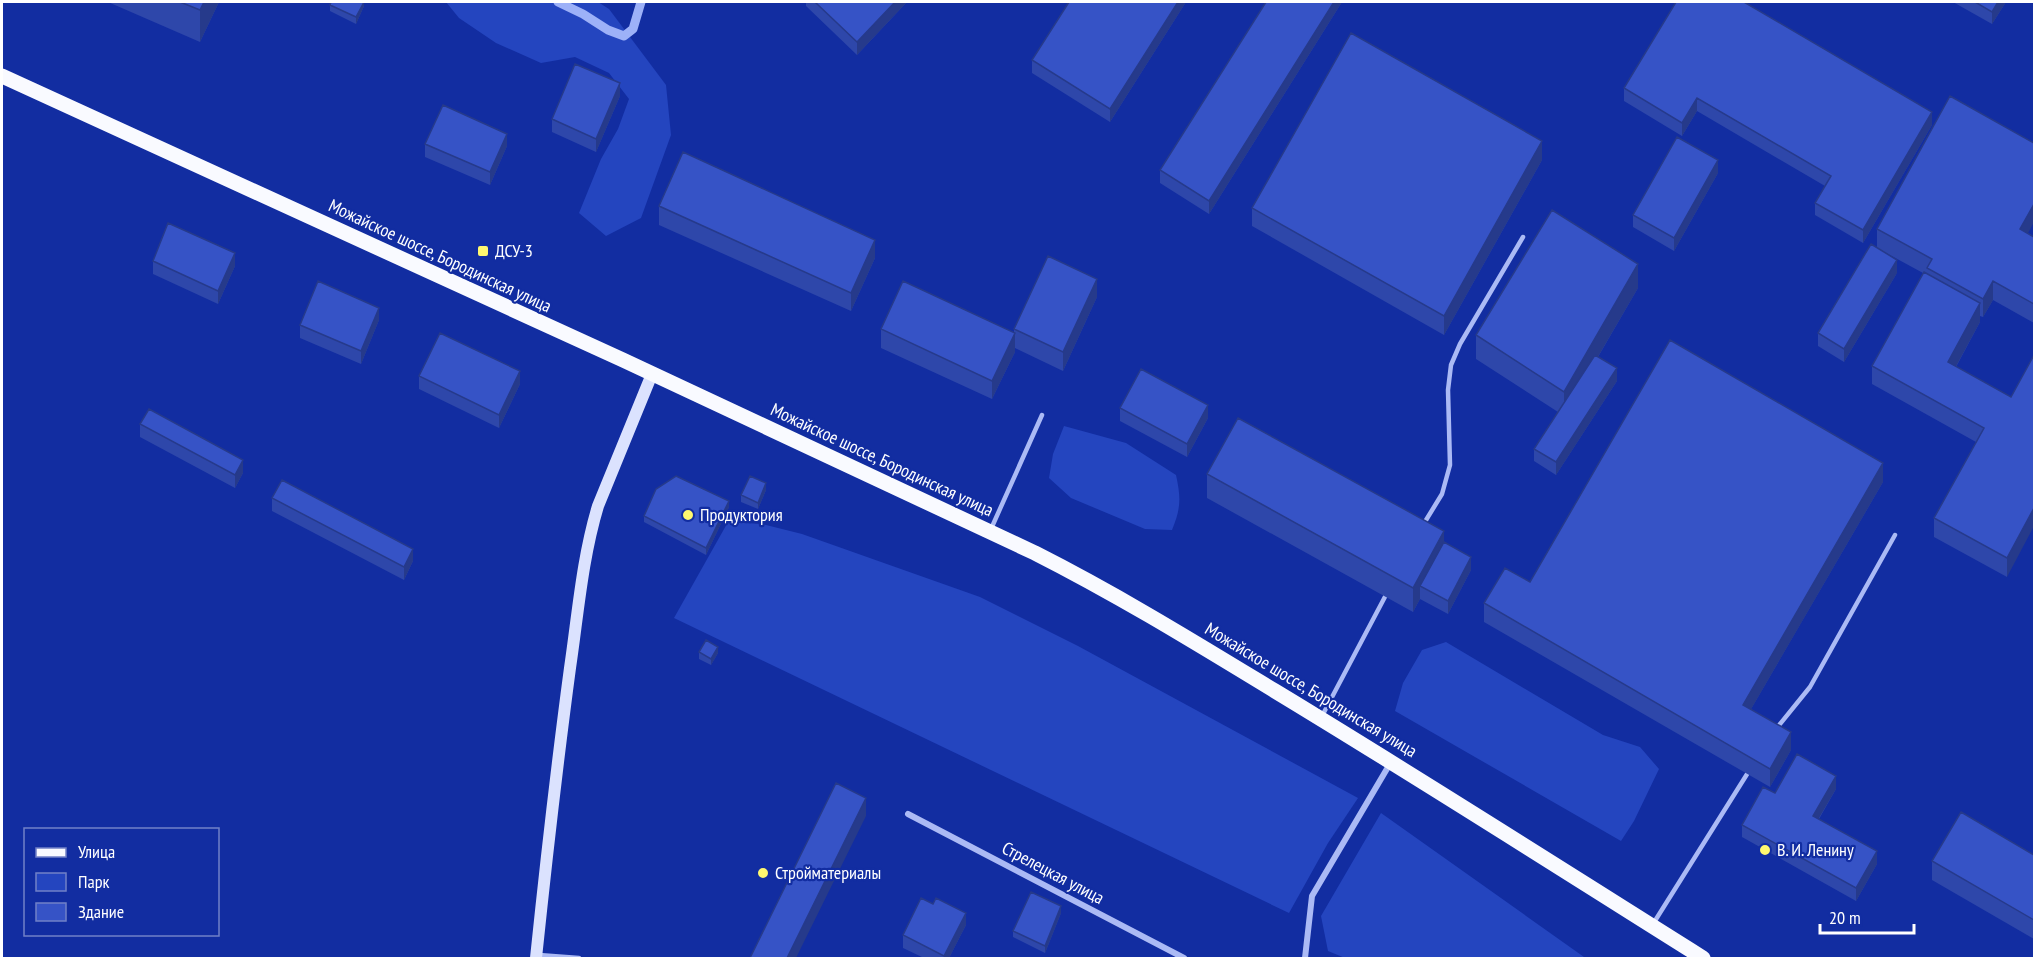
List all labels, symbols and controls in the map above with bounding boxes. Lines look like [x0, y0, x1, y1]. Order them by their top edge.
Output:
street label: Можайское шоссе, Бородинская улица [325, 194, 555, 317]
place label: ДСУ-3 [495, 239, 533, 262]
marker: ДСУ-3 [476, 244, 490, 258]
street label: Можайское шоссе, Бородинская улица [767, 398, 997, 521]
place label: Продуктория [700, 503, 783, 526]
marker: Продуктория [681, 508, 695, 522]
street label: Можайское шоссе, Бородинская улица [1201, 617, 1422, 762]
legend [24, 828, 219, 936]
street label: Стрелецкая улица [998, 836, 1108, 909]
place label: В. И. Ленину [1777, 838, 1854, 861]
text: Улица [78, 840, 115, 863]
marker: В. И. Ленину [1758, 843, 1772, 857]
place label: Стройматериалы [775, 861, 881, 884]
marker: Стройматериалы [756, 866, 770, 880]
text: Парк [78, 870, 109, 893]
scale bar [1820, 897, 1914, 935]
text: Здание [78, 900, 124, 923]
text: 20 m [1829, 906, 1861, 929]

